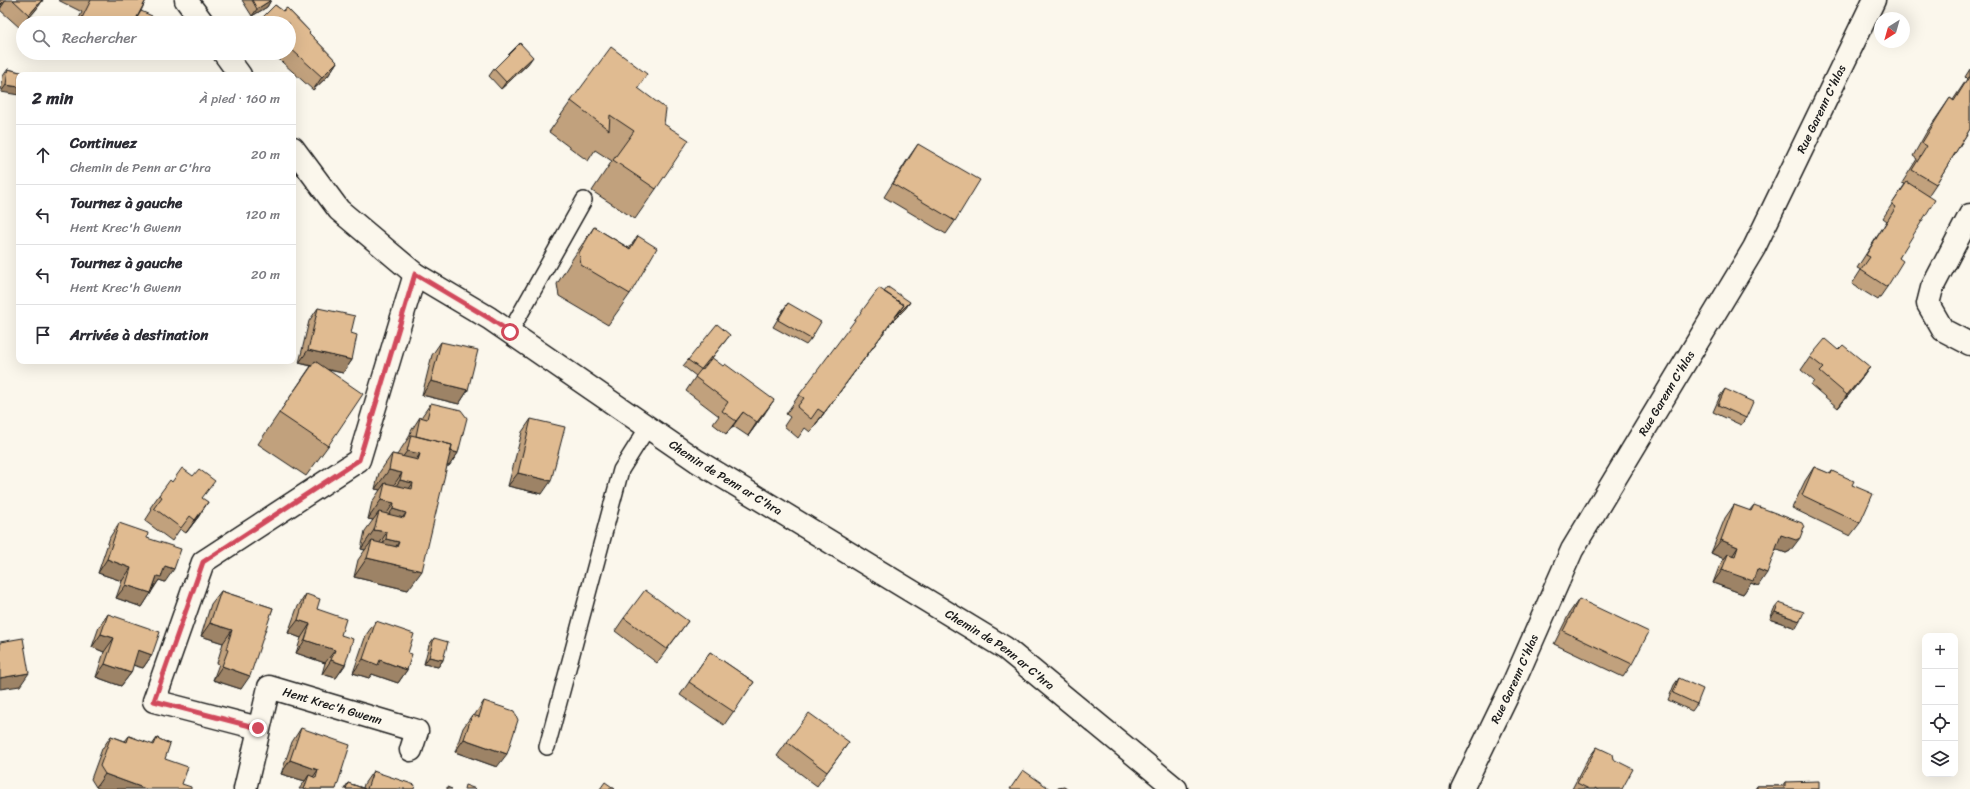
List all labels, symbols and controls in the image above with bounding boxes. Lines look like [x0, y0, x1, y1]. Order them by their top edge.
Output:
north arrow [1874, 12, 1910, 48]
search box [16, 16, 296, 60]
text: Rechercher [62, 25, 137, 51]
icon: search [30, 27, 52, 49]
street label: Rue Garenn C'hlas [1790, 61, 1852, 157]
text: 2 min [32, 83, 73, 113]
text: À pied · 160 m [199, 87, 280, 110]
text: Continuez [70, 130, 137, 156]
text: 20 m [251, 143, 280, 166]
icon: ahead [32, 144, 54, 166]
text: Chemin de Penn ar C'hra [70, 156, 211, 179]
text: Tournez à gauche [70, 190, 182, 216]
text: 120 m [245, 203, 280, 226]
icon: left [32, 204, 54, 226]
text: Hent Krec'h Gwenn [70, 216, 181, 239]
text: Tournez à gauche [70, 250, 182, 276]
text: 20 m [251, 263, 280, 286]
icon: left [32, 264, 54, 286]
text: Hent Krec'h Gwenn [70, 276, 181, 299]
text: Arrivée à destination [70, 322, 208, 348]
route start [501, 323, 519, 341]
icon: arrive [32, 324, 54, 346]
street label: Rue Garenn C'hlas [1632, 346, 1701, 440]
street label: Chemin de Penn ar C'hra [664, 434, 787, 521]
street label: Chemin de Penn ar C'hra [941, 603, 1060, 696]
street label: Rue Garenn C'hlas [1484, 631, 1545, 727]
map controls [1922, 633, 1958, 777]
button: + [1922, 633, 1958, 669]
button: − [1922, 669, 1958, 705]
street label: Hent Krec'h Gwenn [280, 681, 385, 731]
button: locate [1922, 705, 1958, 741]
route end [249, 719, 267, 737]
button: layers [1922, 741, 1958, 777]

